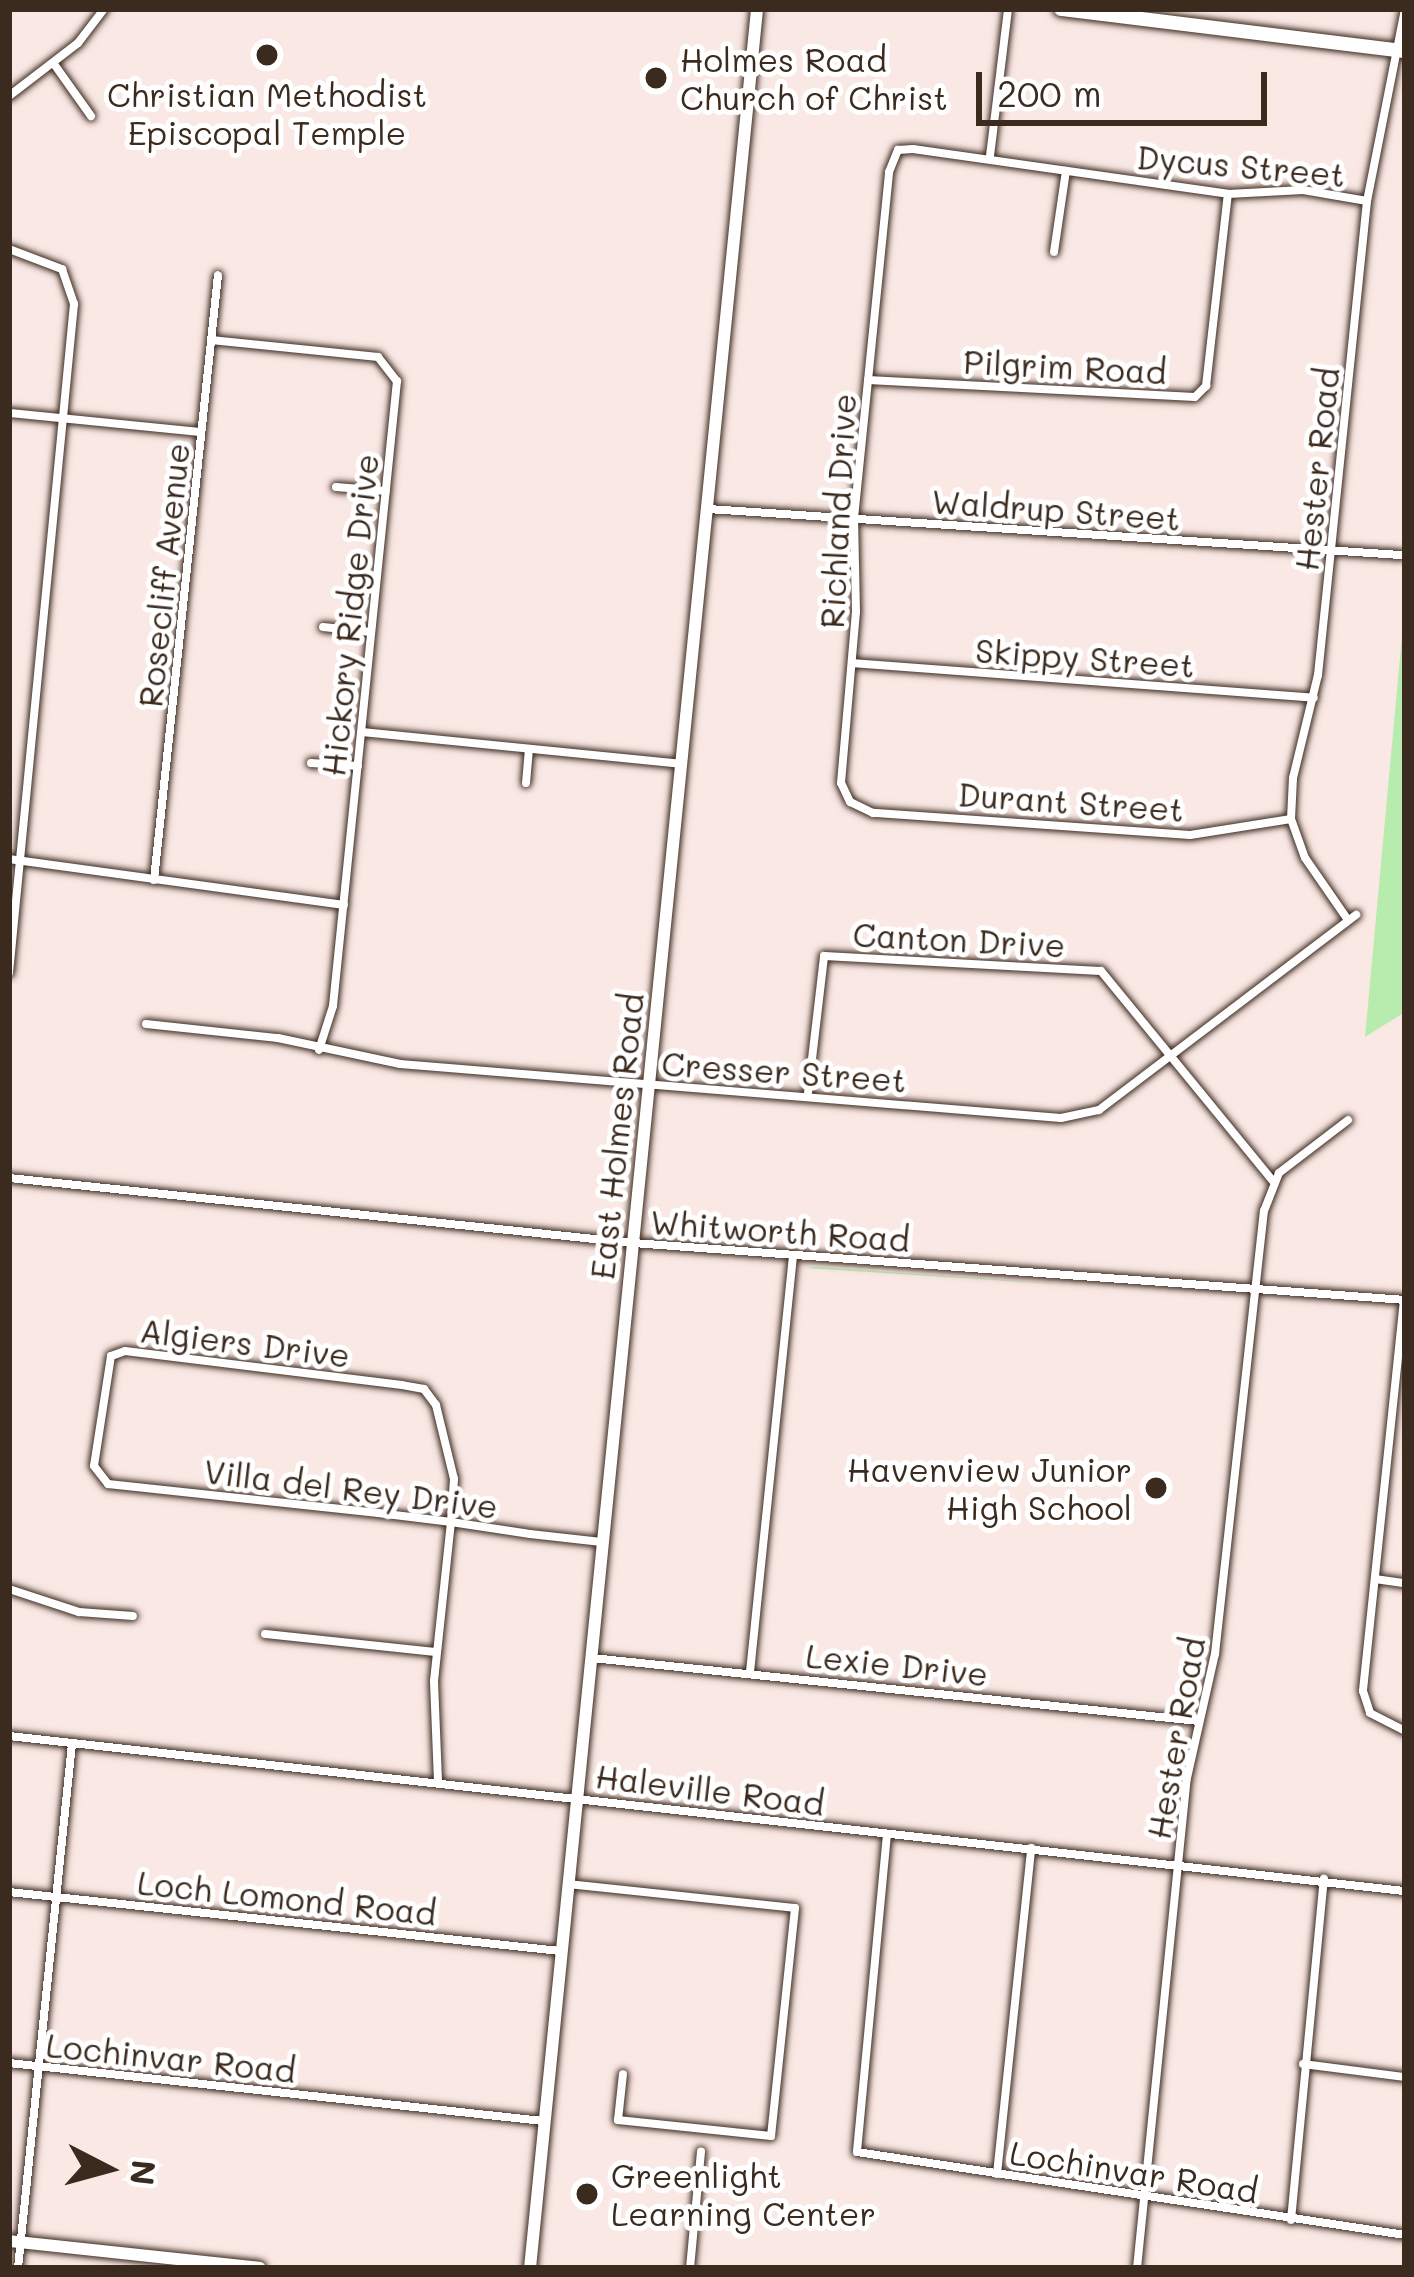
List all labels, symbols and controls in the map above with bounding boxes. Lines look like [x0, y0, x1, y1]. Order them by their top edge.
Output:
place label: Holmes Road Church of Christ [680, 39, 948, 117]
marker: Christian Methodist Episcopal Temple [254, 42, 280, 68]
scale bar [982, 48, 1273, 122]
marker: Holmes Road Church of Christ [643, 65, 669, 91]
text: 200 m [997, 69, 1102, 116]
place label: Christian Methodist Episcopal Temple [107, 74, 427, 152]
street label: Dycus Street [1135, 136, 1347, 194]
street label: Pilgrim Road [962, 341, 1168, 391]
street label: Hester Road [1286, 365, 1346, 573]
street label: Richland Drive [811, 393, 863, 629]
street label: Rosecliff Avenue [129, 441, 197, 709]
street label: Hickory Ridge Drive [312, 452, 386, 778]
street label: Waldrup Street [930, 481, 1182, 537]
street label: Skippy Street [974, 630, 1196, 684]
street label: Durant Street [957, 773, 1185, 829]
street label: Canton Drive [852, 914, 1066, 964]
street label: East Holmes Road [581, 991, 651, 1281]
street label: Cresser Street [660, 1043, 908, 1099]
street label: Whitworth Road [649, 1201, 911, 1259]
street label: Algiers Drive [138, 1309, 352, 1375]
place label: Havenview Junior High School [847, 1449, 1132, 1527]
street label: Villa del Rey Drive [202, 1450, 500, 1526]
marker: Havenview Junior High School [1143, 1475, 1169, 1501]
street label: Hester Road [1138, 1634, 1212, 1842]
street label: Lexie Drive [804, 1635, 990, 1693]
street label: Haleville Road [593, 1755, 827, 1823]
street label: Loch Lomond Road [136, 1862, 438, 1932]
street label: Lochinvar Road [44, 2024, 298, 2090]
north arrow [48, 2109, 168, 2229]
street label: Lochinvar Road [1007, 2132, 1261, 2210]
place label: Greenlight Learning Center [611, 2155, 876, 2233]
text: N [122, 2158, 167, 2188]
marker: Greenlight Learning Center [574, 2181, 600, 2207]

